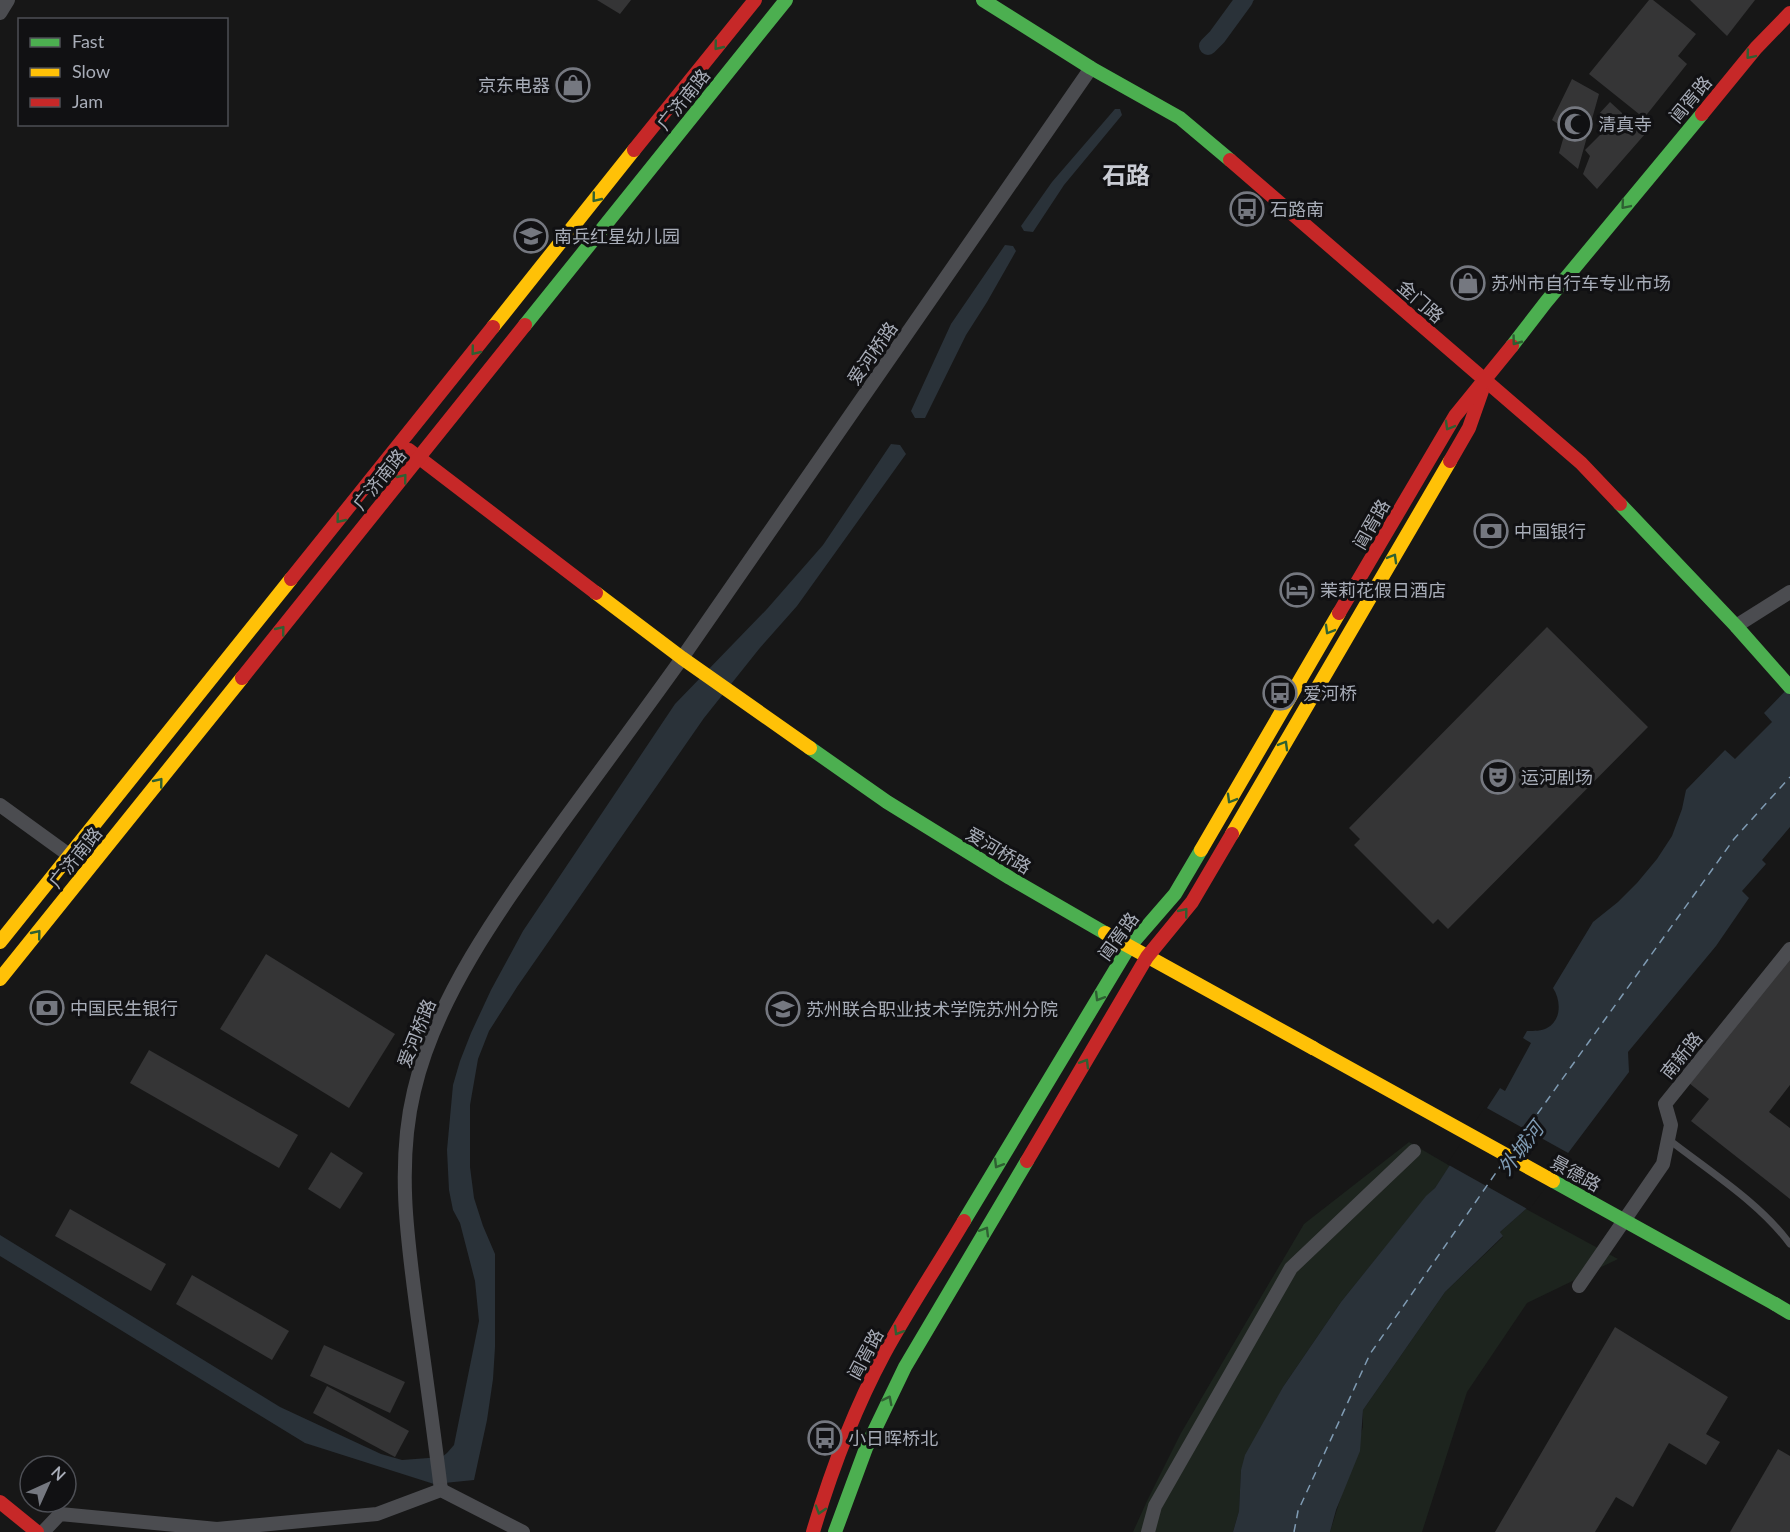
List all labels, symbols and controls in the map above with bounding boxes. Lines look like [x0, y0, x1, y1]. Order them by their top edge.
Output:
legend [18, 18, 228, 126]
text: Fast [72, 30, 105, 52]
one-way arrow [714, 39, 725, 50]
one-way arrow [1746, 48, 1757, 59]
text: Slow [72, 60, 110, 82]
street label: 广济南路 [652, 64, 714, 134]
shop icon: 京东电器 [555, 67, 591, 103]
street label: 阊胥路 [1664, 71, 1716, 127]
place label: 京东电器 [478, 74, 550, 96]
text: Jam [72, 90, 103, 112]
mosque icon: 清真寺 [1557, 106, 1593, 142]
place label: 清真寺 [1598, 113, 1652, 135]
district label: 石路 [1102, 160, 1150, 189]
one-way arrow [593, 191, 604, 202]
bus stop icon: 石路南 [1229, 191, 1265, 227]
place label: 石路南 [1270, 198, 1324, 220]
one-way arrow [1622, 198, 1633, 209]
school or university icon: 南兵红星幼儿园 [513, 218, 549, 254]
place label: 南兵红星幼儿园 [554, 225, 680, 247]
shop icon: 苏州市自行车专业市场 [1450, 265, 1486, 301]
place label: 苏州市自行车专业市场 [1491, 272, 1671, 294]
street label: 金门路 [1393, 275, 1449, 327]
street label: 爱河桥路 [842, 317, 902, 389]
one-way arrow [1512, 334, 1523, 345]
one-way arrow [471, 344, 482, 355]
one-way arrow [1445, 420, 1457, 430]
street label: 广济南路 [348, 444, 410, 514]
one-way arrow [396, 473, 407, 484]
street label: 阊胥路 [1348, 495, 1394, 553]
one-way arrow [336, 512, 347, 523]
bank icon: 中国银行 [1473, 513, 1509, 549]
place label: 中国银行 [1514, 520, 1586, 542]
one-way arrow [1386, 554, 1398, 564]
hotel icon: 茉莉花假日酒店 [1279, 572, 1315, 608]
place label: 茉莉花假日酒店 [1320, 579, 1446, 601]
one-way arrow [1325, 624, 1337, 634]
one-way arrow [273, 625, 284, 636]
bus stop icon: 爱河桥 [1262, 675, 1298, 711]
place label: 爱河桥 [1303, 682, 1357, 704]
one-way arrow [1277, 741, 1289, 751]
theatre icon: 运河剧场 [1480, 759, 1516, 795]
place label: 运河剧场 [1521, 766, 1593, 788]
one-way arrow [151, 777, 162, 788]
one-way arrow [1226, 793, 1238, 803]
street label: 广济南路 [44, 822, 106, 892]
street label: 爱河桥路 [962, 822, 1036, 878]
street label: 阊胥路 [1093, 908, 1143, 964]
one-way arrow [1177, 908, 1188, 919]
one-way arrow [29, 929, 40, 940]
bank icon: 中国民生银行 [29, 990, 65, 1026]
school or university icon: 苏州联合职业技术学院苏州分院 [765, 991, 801, 1027]
one-way arrow [1094, 991, 1106, 1001]
street label: 爱河桥路 [392, 996, 440, 1070]
place label: 中国民生银行 [70, 997, 178, 1019]
place label: 苏州联合职业技术学院苏州分院 [806, 998, 1058, 1020]
street label: 南新路 [1655, 1027, 1707, 1083]
one-way arrow [1077, 1059, 1089, 1069]
water label: 外城河 [1492, 1114, 1550, 1179]
street label: 景德路 [1547, 1150, 1605, 1196]
one-way arrow [994, 1158, 1006, 1168]
one-way arrow [978, 1227, 990, 1237]
street label: 阊胥路 [843, 1325, 887, 1383]
one-way arrow [893, 1325, 905, 1335]
one-way arrow [881, 1396, 892, 1406]
bus stop icon: 小日晖桥北 [807, 1420, 843, 1456]
place label: 小日晖桥北 [848, 1427, 938, 1449]
north arrow [18, 1454, 78, 1514]
text: N [48, 1462, 70, 1484]
one-way arrow [815, 1504, 827, 1515]

